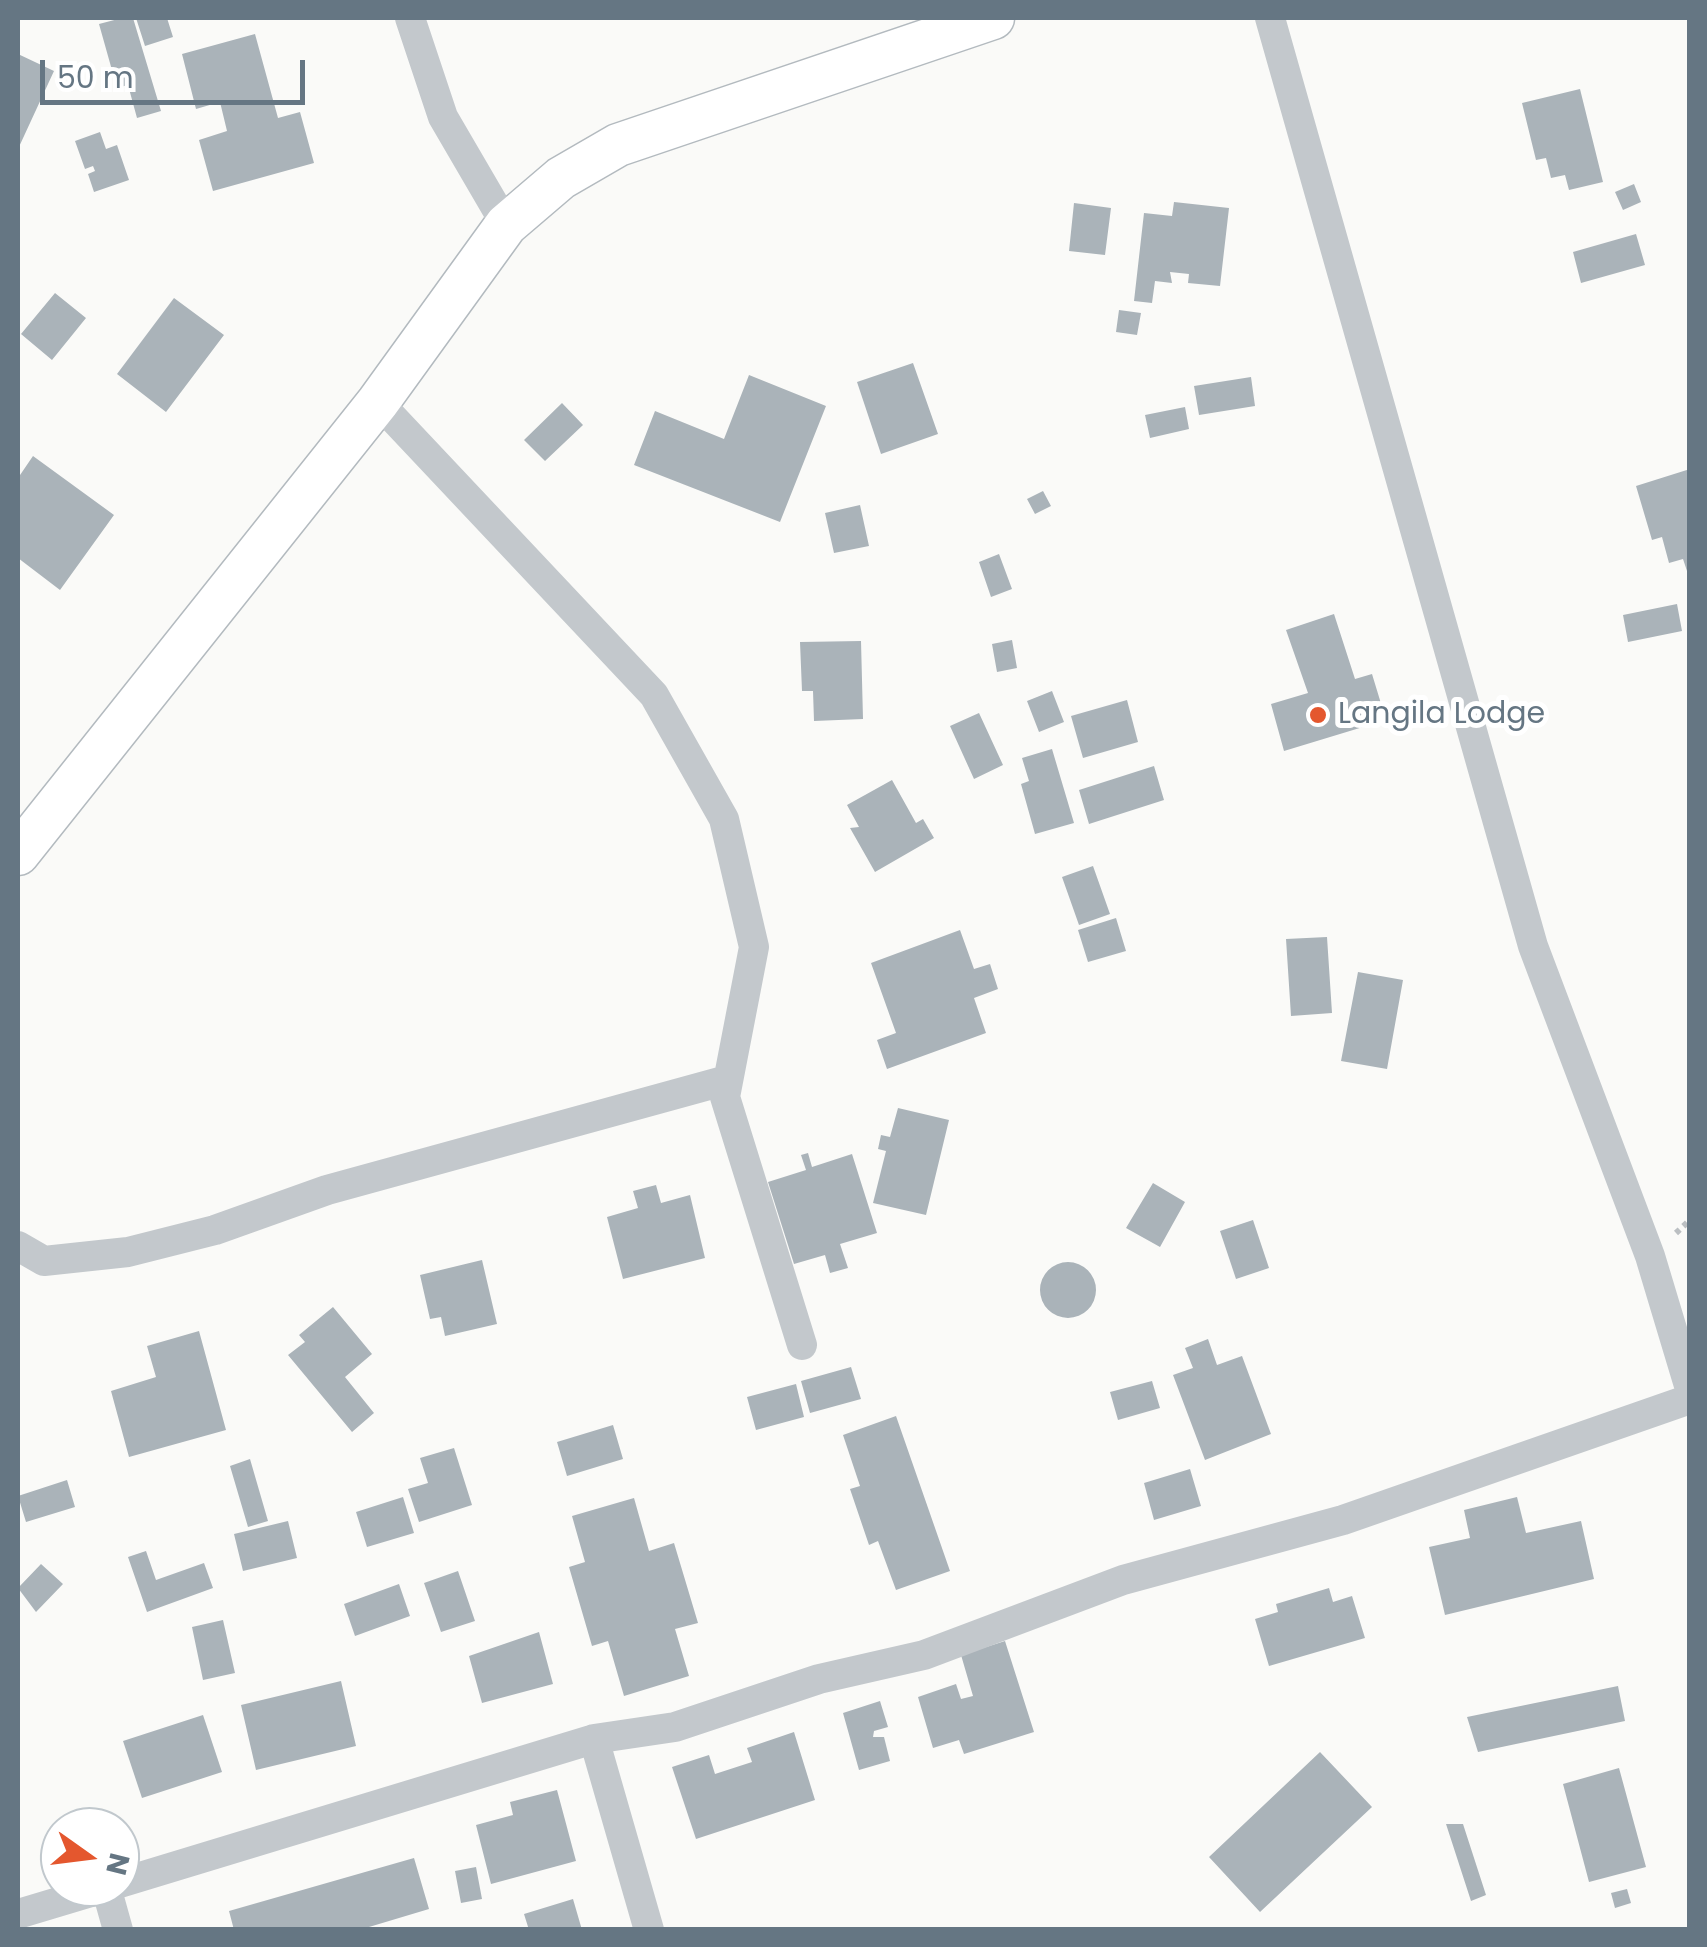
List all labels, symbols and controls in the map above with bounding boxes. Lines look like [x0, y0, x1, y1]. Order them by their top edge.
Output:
scale bar [45, 40, 310, 102]
text: 50 m [57, 56, 134, 99]
place label: Langila Lodge [1338, 697, 1545, 733]
marker: Langila Lodge [1307, 704, 1329, 726]
north arrow [40, 1807, 140, 1907]
text: N [96, 1849, 139, 1879]

